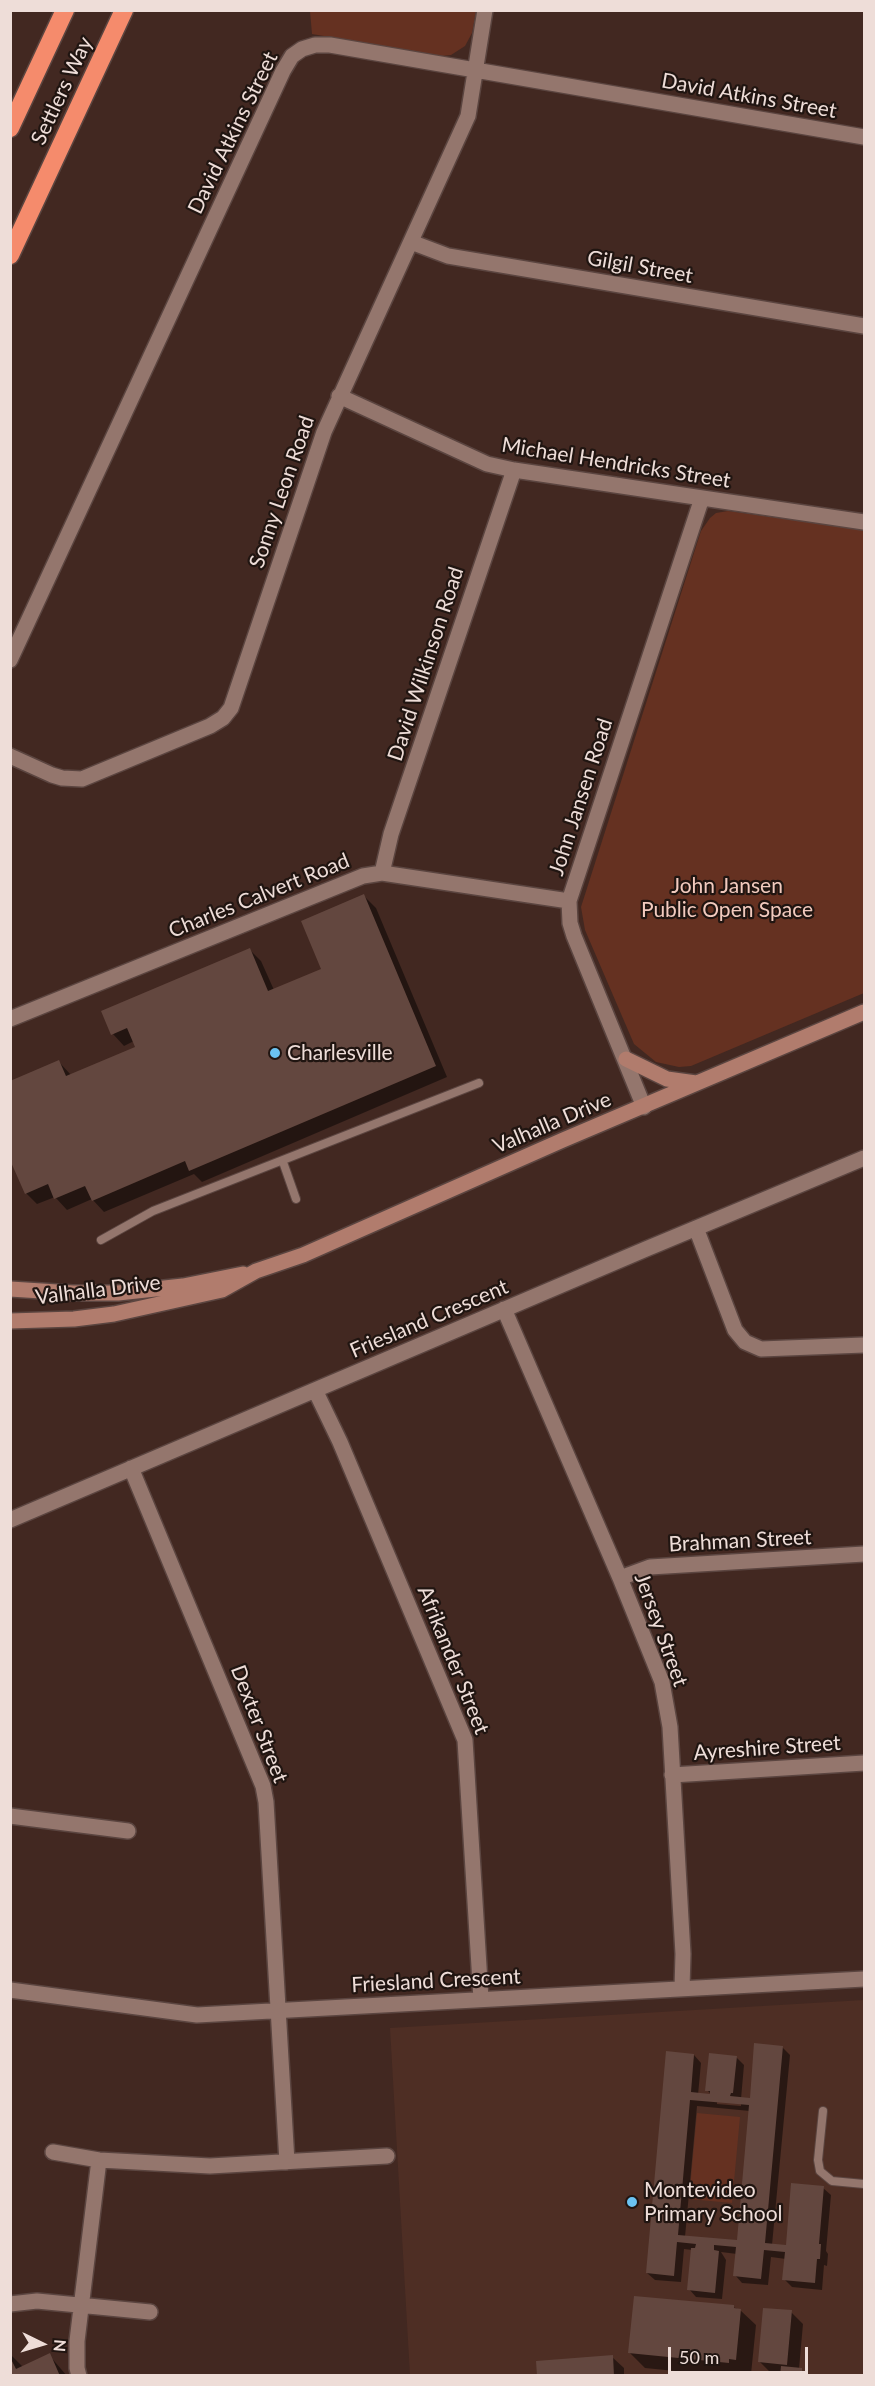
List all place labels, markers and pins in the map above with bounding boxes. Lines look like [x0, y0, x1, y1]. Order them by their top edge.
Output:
place label: Charlesville [287, 1040, 393, 1066]
marker: Charlesville [268, 1046, 282, 1060]
place label: Montevideo Primary School [644, 2177, 782, 2227]
marker: Montevideo Primary School [625, 2195, 639, 2209]

